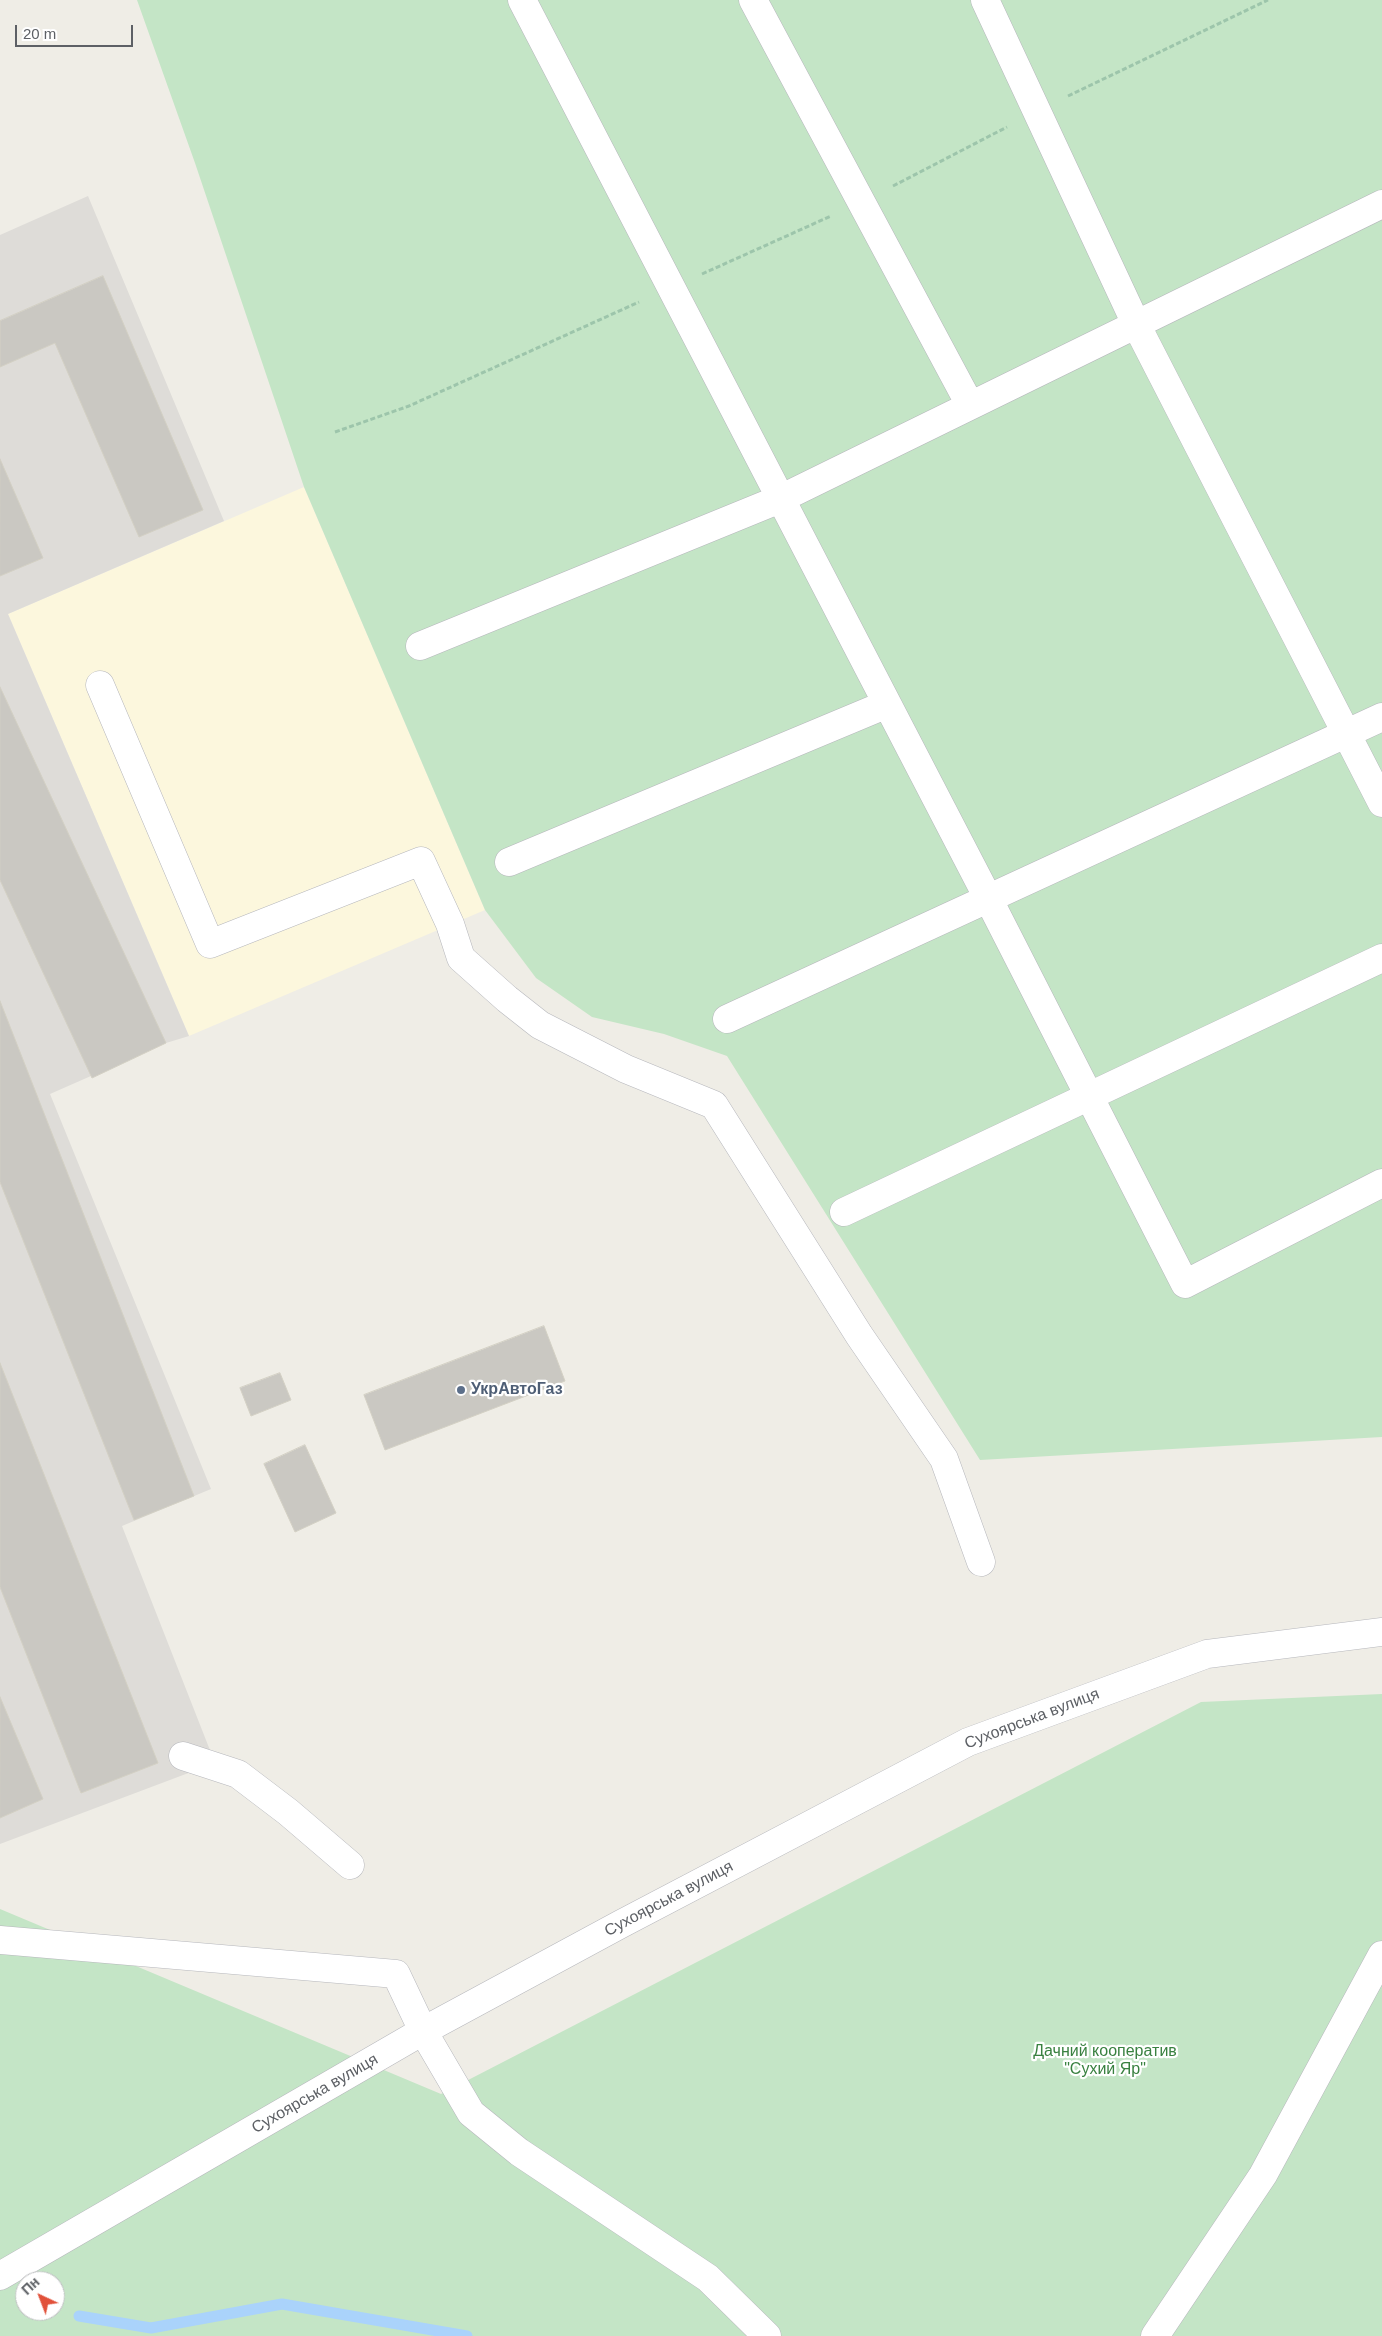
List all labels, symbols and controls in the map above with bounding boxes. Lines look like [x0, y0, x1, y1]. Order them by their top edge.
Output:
scale bar [18, 15, 135, 47]
text: 20 m [23, 25, 56, 42]
place label: УкрАвтоГаз [471, 1380, 563, 1400]
marker: УкрАвтоГаз [455, 1384, 467, 1396]
street label: Сухоярська вулиця [962, 1684, 1102, 1754]
street label: Сухоярська вулиця [601, 1857, 737, 1941]
park label: Дачний кооператив "Сухий Яр" [1033, 2042, 1177, 2080]
street label: Сухоярська вулиця [248, 2050, 382, 2138]
north arrow [15, 2271, 65, 2321]
text: Пн [18, 2274, 43, 2298]

